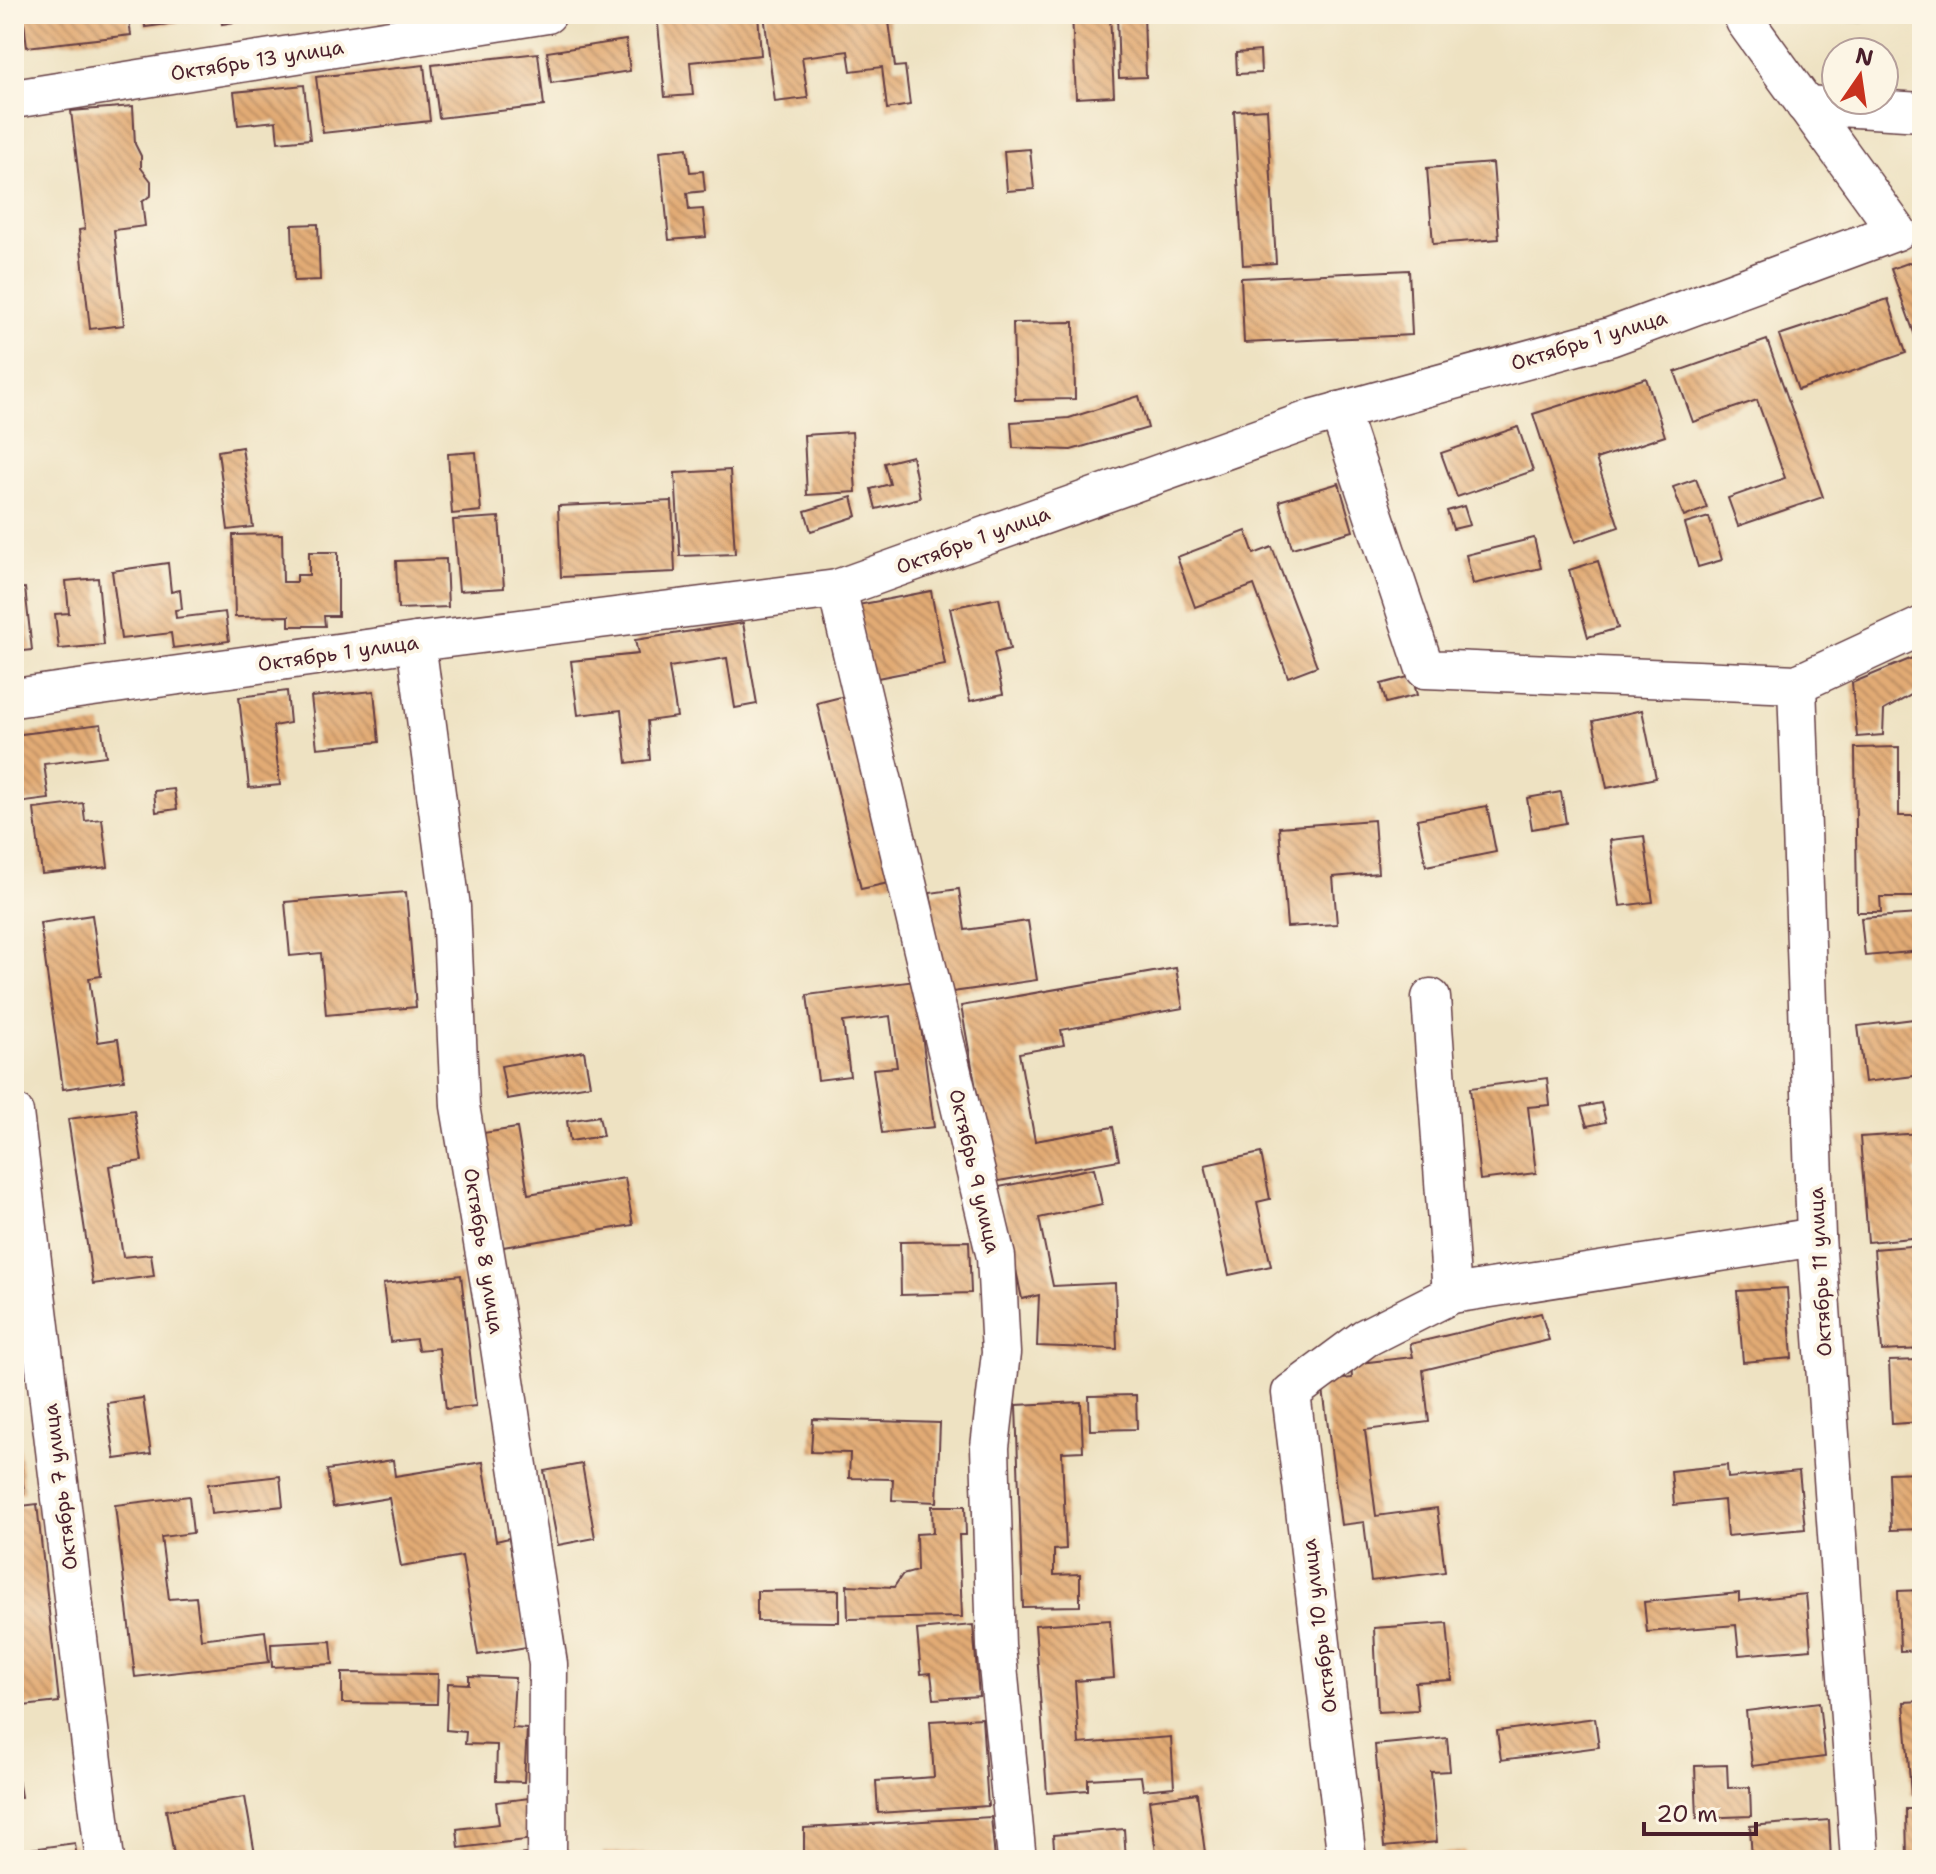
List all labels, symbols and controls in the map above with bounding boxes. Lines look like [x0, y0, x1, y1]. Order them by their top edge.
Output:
street label: Октябрь 13 улица [169, 33, 346, 87]
north arrow [1820, 36, 1900, 116]
text: N [1853, 41, 1876, 73]
street label: Октябрь 1 улица [1508, 304, 1671, 376]
street label: Октябрь 1 улица [892, 500, 1054, 580]
street label: Октябрь 1 улица [256, 629, 421, 677]
street label: Октябрь 9 улица [943, 1086, 1007, 1256]
street label: Октябрь 8 улица [458, 1166, 510, 1336]
street label: Октябрь 11 улица [1803, 1186, 1837, 1357]
street label: Октябрь 7 улица [37, 1402, 83, 1572]
street label: Октябрь 10 улица [1295, 1537, 1343, 1715]
scale bar [1644, 1786, 1756, 1836]
text: 20 m [1656, 1798, 1718, 1830]

